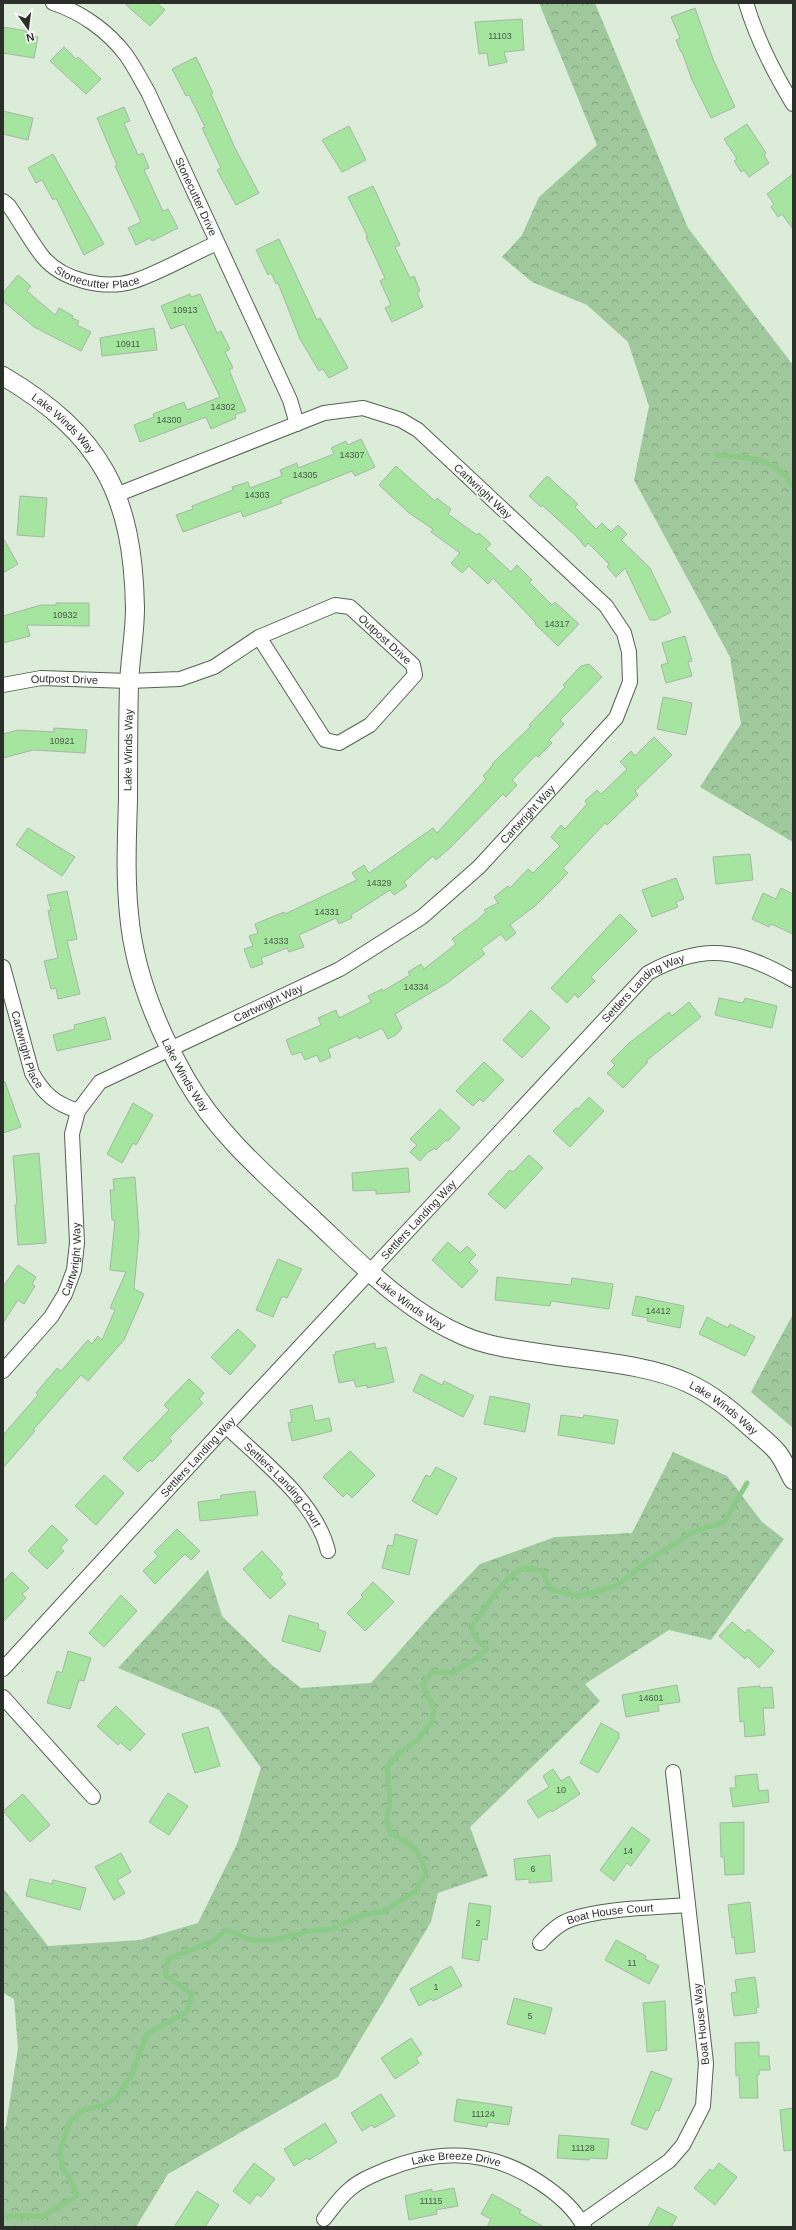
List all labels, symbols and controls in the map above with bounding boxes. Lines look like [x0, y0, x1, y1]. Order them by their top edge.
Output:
north arrow [8, 8, 48, 48]
text: N [25, 31, 36, 44]
house number: 11103 [488, 31, 512, 41]
street label: Stonecutter Drive [173, 155, 219, 238]
street label: Stonecutter Place [53, 264, 141, 290]
house number: 10913 [172, 305, 198, 315]
house number: 10911 [116, 339, 140, 349]
street label: Lake Winds Way [30, 391, 98, 456]
house number: 14302 [210, 402, 236, 412]
house number: 14300 [156, 415, 182, 425]
house number: 14307 [339, 450, 365, 460]
street label: Cartwright Way [452, 461, 515, 521]
house number: 14305 [292, 470, 318, 480]
house number: 14303 [244, 490, 270, 500]
house number: 10932 [52, 610, 78, 620]
street label: Outpost Drive [356, 612, 414, 666]
house number: 14317 [544, 619, 570, 629]
street label: Outpost Drive [30, 672, 98, 686]
street label: Lake Winds Way [121, 708, 135, 791]
house number: 10921 [49, 736, 75, 746]
street label: Cartwright Way [498, 782, 558, 846]
house number: 14329 [366, 878, 392, 888]
house number: 14331 [314, 907, 340, 917]
house number: 14333 [263, 936, 289, 946]
street label: Settlers Landing Way [599, 952, 686, 1025]
street label: Cartwright Way [232, 981, 305, 1024]
house number: 14334 [403, 982, 429, 992]
street label: Cartwright Place [9, 1009, 46, 1090]
street label: Lake Winds Way [160, 1037, 212, 1114]
street label: Settlers Landing Way [378, 1177, 459, 1262]
street label: Cartwright Way [59, 1222, 83, 1298]
street label: Lake Winds Way [374, 1275, 448, 1332]
house number: 14412 [645, 1306, 671, 1316]
street label: Lake Winds Way [688, 1379, 760, 1437]
street label: Settlers Landing Way [158, 1414, 238, 1499]
street label: Settlers Landing Court [242, 1440, 324, 1529]
house number: 14601 [638, 1693, 664, 1703]
house number: 10 [556, 1785, 566, 1795]
house number: 14 [623, 1846, 633, 1856]
house number: 6 [530, 1864, 536, 1874]
street label: Boat House Court [565, 1901, 654, 1926]
house number: 2 [475, 1918, 481, 1928]
house number: 11 [627, 1958, 637, 1968]
house number: 1 [433, 1982, 439, 1992]
street label: Boat House Way [691, 1982, 711, 2065]
house number: 5 [527, 2011, 533, 2021]
house number: 11124 [471, 2109, 495, 2119]
house number: 11128 [571, 2143, 595, 2153]
street label: Lake Breeze Drive [410, 2149, 503, 2169]
house number: 11115 [419, 2196, 443, 2206]

